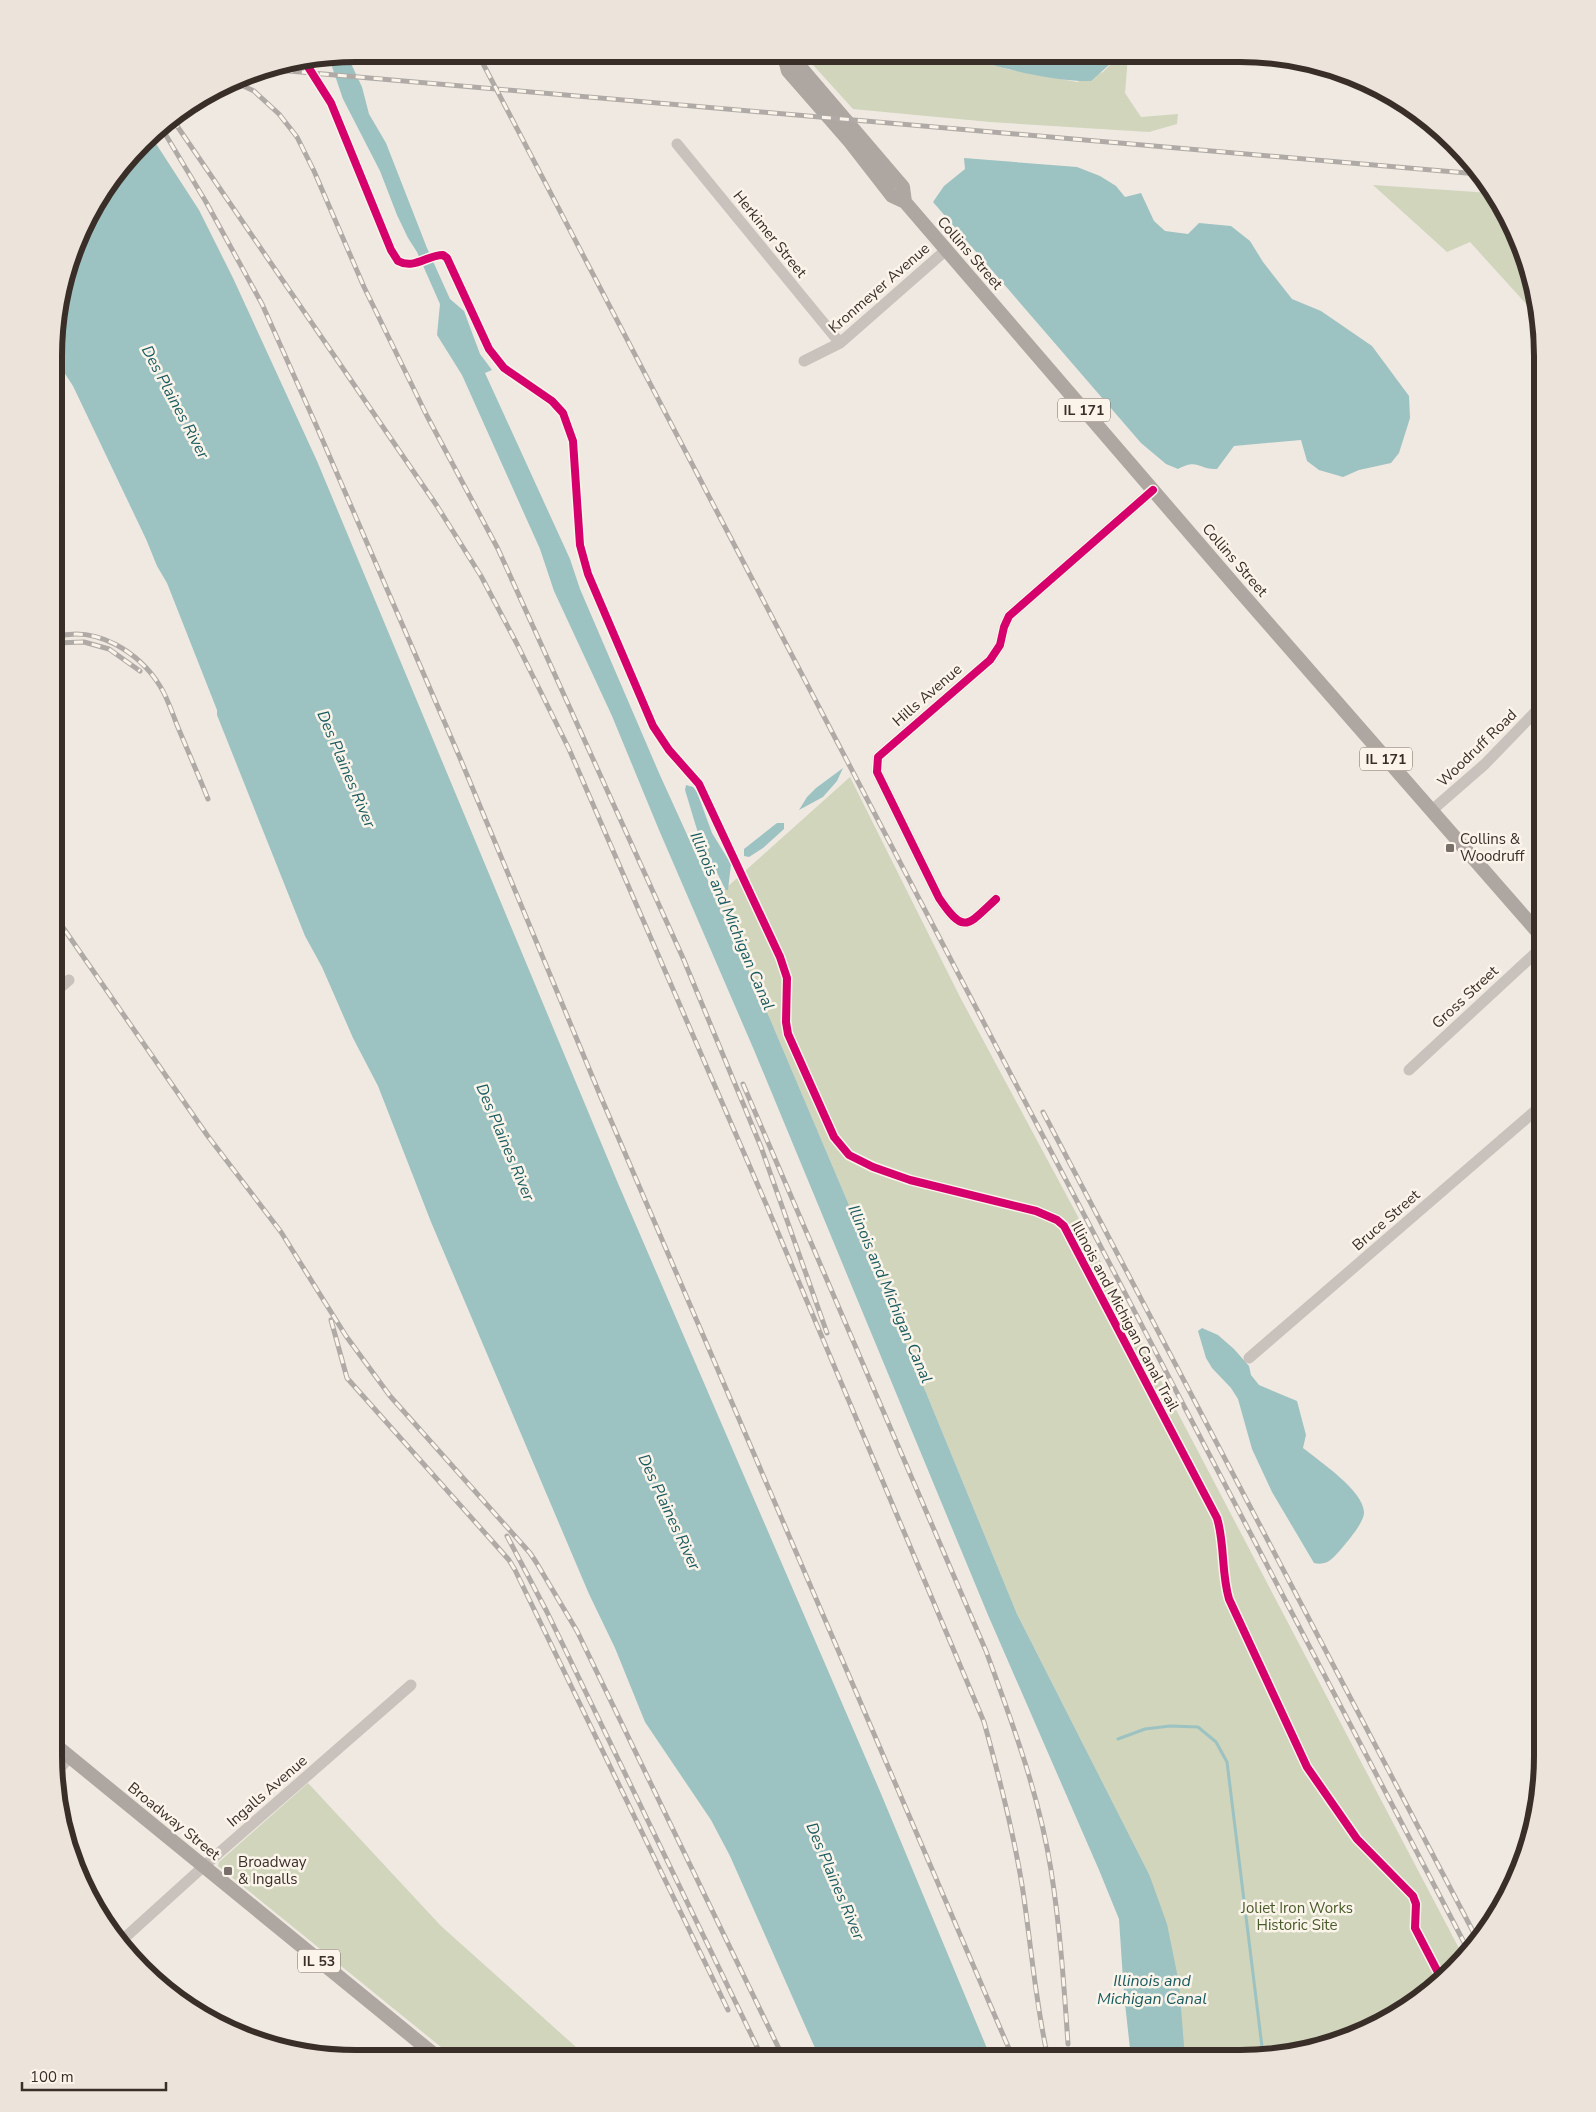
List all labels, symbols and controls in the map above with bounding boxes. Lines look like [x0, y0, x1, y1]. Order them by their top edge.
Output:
street label: Herkimer Street [729, 186, 812, 282]
street label: Collins Street [933, 212, 1008, 294]
street label: Kronmeyer Avenue [824, 238, 934, 338]
water label: Des Plaines River [136, 341, 215, 464]
road number: IL 171 [1058, 398, 1110, 422]
street label: Collins Street [1198, 519, 1273, 601]
street label: Hills Avenue [888, 659, 966, 731]
street label: Woodruff Road [1433, 705, 1521, 791]
water label: Des Plaines River [311, 707, 381, 832]
road number: IL 171 [1360, 748, 1412, 771]
water label: Illinois and Michigan Canal [684, 828, 780, 1014]
place label: Collins & Woodruff [1460, 829, 1526, 866]
marker: Collins & Woodruff [1444, 842, 1456, 854]
street label: Gross Street [1428, 961, 1503, 1033]
water label: Des Plaines River [470, 1080, 540, 1205]
street label: Bruce Street [1348, 1185, 1425, 1255]
water label: Illinois and Michigan Canal [842, 1201, 938, 1387]
street label: Illinois and Michigan Canal Trail [1066, 1217, 1184, 1415]
water label: Des Plaines River [633, 1451, 706, 1575]
street label: Ingalls Avenue [223, 1751, 311, 1831]
street label: Broadway Street [124, 1778, 225, 1865]
water label: Des Plaines River [800, 1819, 870, 1944]
place label: Broadway & Ingalls [238, 1852, 307, 1889]
marker: Broadway & Ingalls [222, 1865, 234, 1877]
park label: Joliet Iron Works Historic Site [1240, 1898, 1353, 1935]
road number: IL 53 [298, 1950, 340, 1972]
water label: Illinois and Michigan Canal [1097, 1970, 1207, 2010]
scale bar [22, 2060, 166, 2092]
text: 100 m [30, 2067, 74, 2087]

